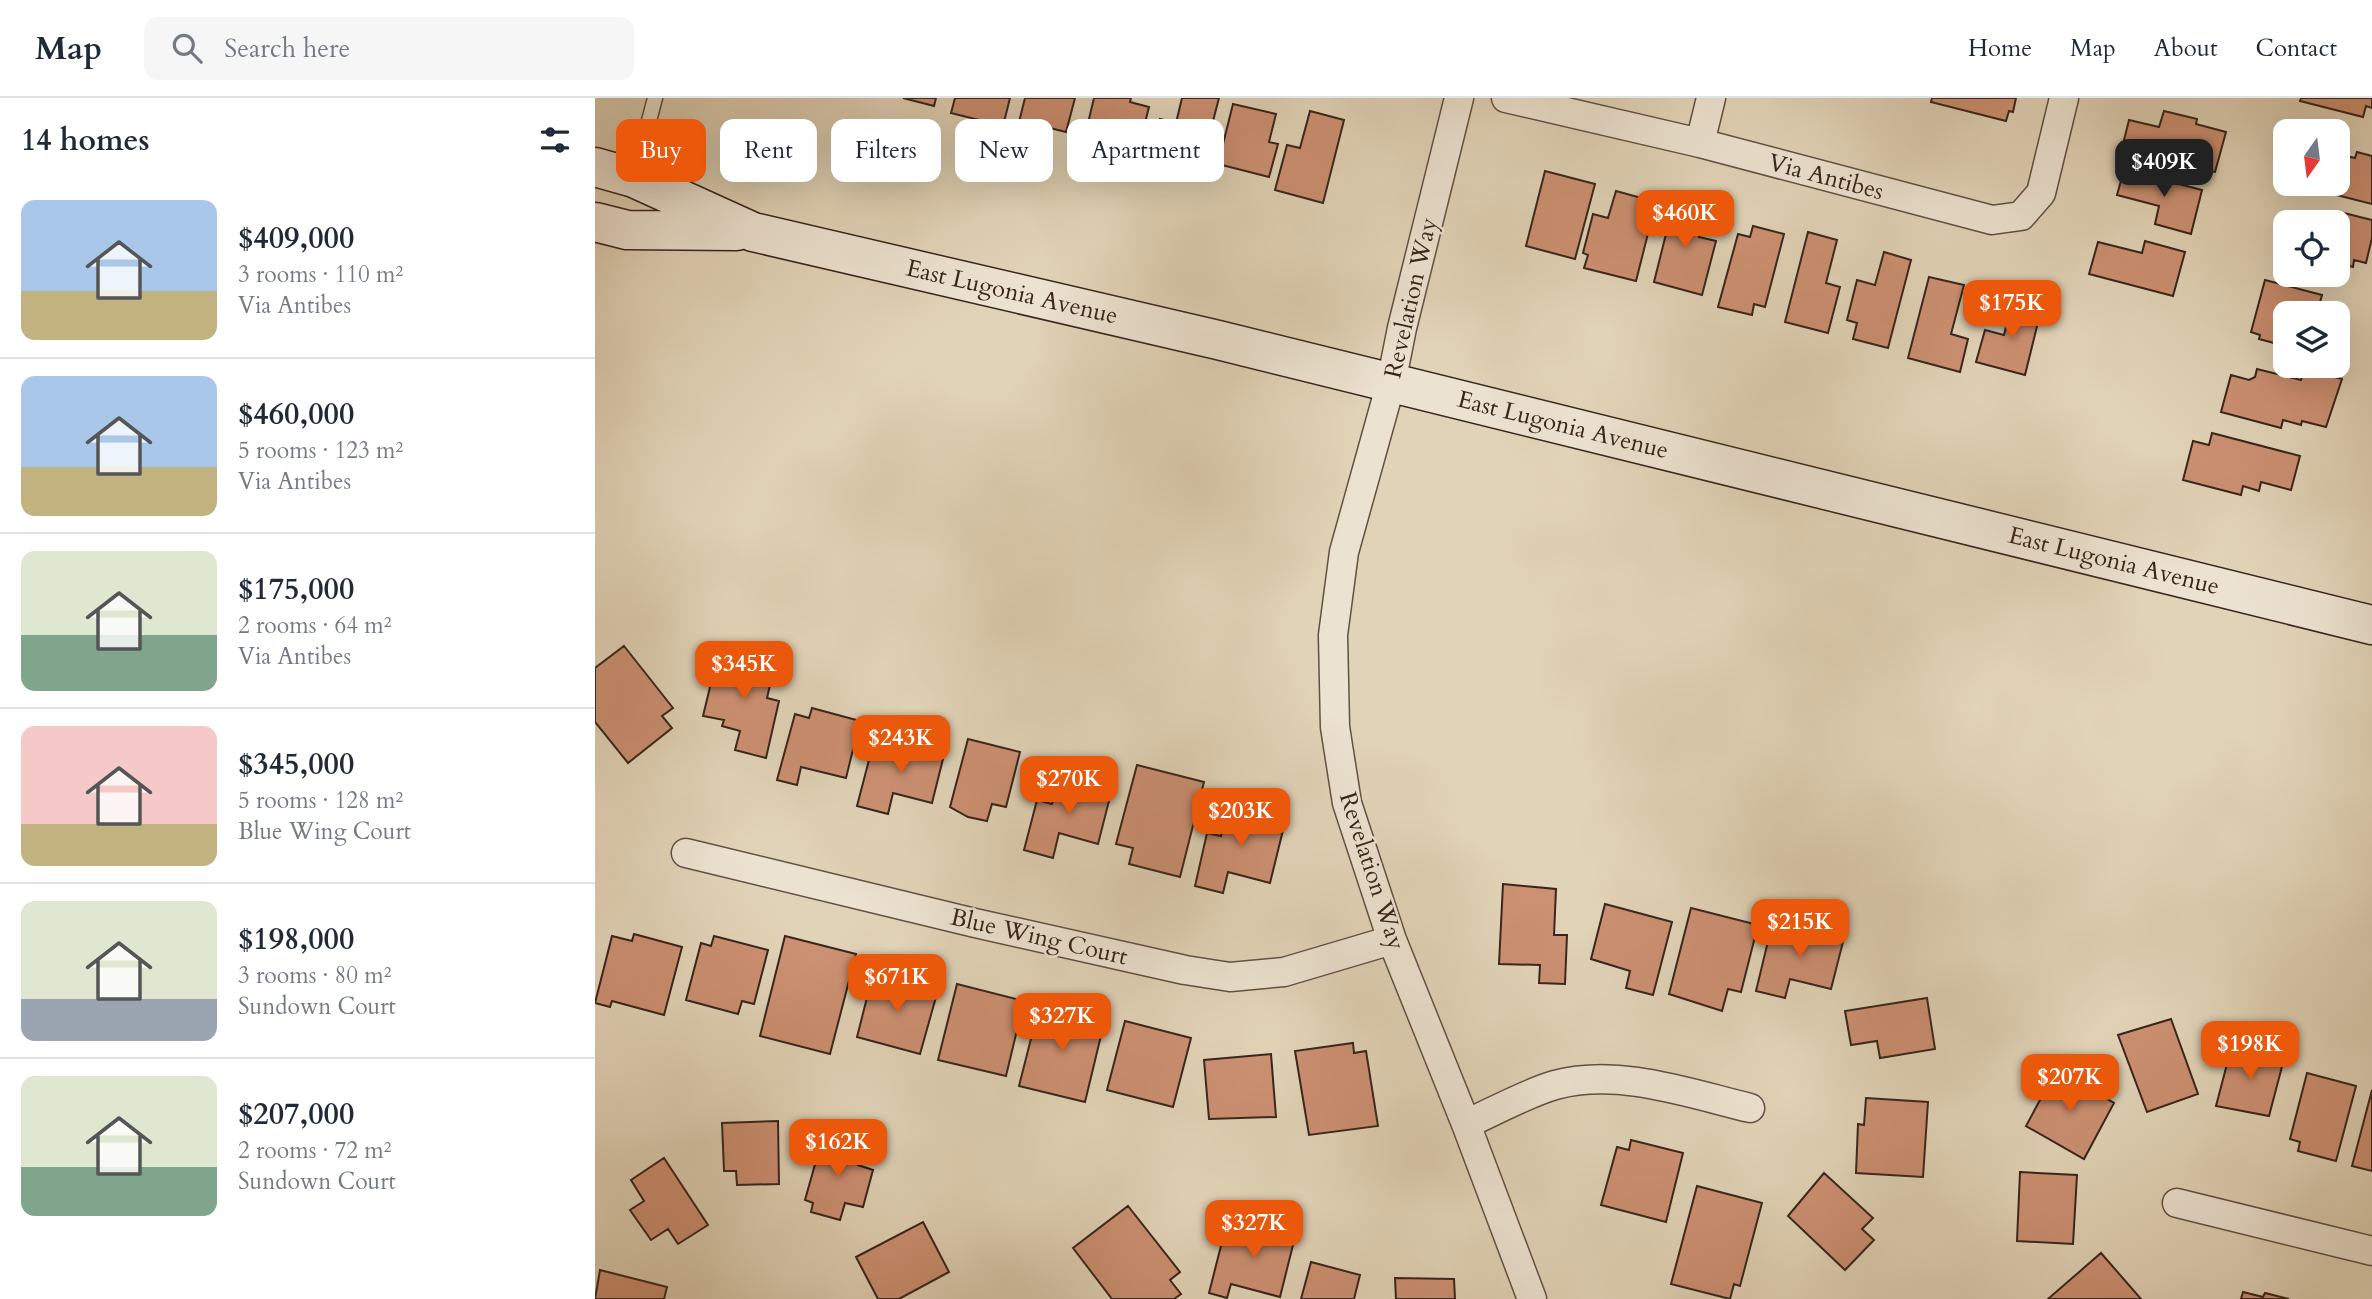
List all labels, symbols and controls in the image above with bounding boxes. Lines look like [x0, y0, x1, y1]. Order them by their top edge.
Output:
search box [144, 17, 634, 80]
text: Map [35, 26, 102, 71]
icon: search [168, 29, 206, 67]
text: Search here [224, 31, 350, 66]
text: Home [1968, 32, 2032, 65]
text: Map [2070, 32, 2116, 65]
text: About [2154, 32, 2218, 65]
text: Contact [2256, 32, 2337, 65]
chip: Buy [616, 119, 706, 182]
chip: Rent [720, 119, 817, 182]
chip: Filters [831, 119, 941, 182]
chip: New [955, 119, 1053, 182]
chip: Apartment [1067, 119, 1224, 182]
north arrow [2273, 119, 2350, 196]
map controls [2273, 119, 2350, 378]
text: 14 homes [21, 120, 150, 161]
icon: filters [536, 121, 574, 159]
pin: $409K [2115, 140, 2213, 199]
street label: Via Antibes [1765, 146, 1887, 208]
text: $409K [2131, 146, 2197, 177]
pin: $460K [1636, 190, 1734, 250]
text: $460K [1652, 197, 1718, 228]
button: locate [2273, 210, 2350, 287]
street label: Revelation Way [1376, 214, 1446, 382]
text: $409,000 [238, 218, 354, 259]
icon: home [77, 228, 161, 312]
street label: East Lugonia Avenue [903, 252, 1121, 332]
text: 3 rooms · 110 m² [238, 259, 403, 290]
pin: $175K [1963, 280, 2061, 340]
text: $175K [1979, 287, 2045, 318]
text: Via Antibes [238, 290, 351, 321]
button: layers [2273, 301, 2350, 378]
street label: East Lugonia Avenue [1454, 383, 1672, 467]
text: $460,000 [238, 394, 354, 435]
icon: home [77, 404, 161, 488]
text: 5 rooms · 123 m² [238, 435, 403, 466]
text: Via Antibes [238, 466, 351, 497]
street label: East Lugonia Avenue [2005, 519, 2223, 603]
text: $175,000 [238, 569, 354, 610]
icon: home [77, 579, 161, 663]
text: 2 rooms · 64 m² [238, 610, 391, 641]
text: Via Antibes [238, 641, 351, 672]
pin: $345K [695, 642, 793, 701]
text: $345K [711, 648, 777, 679]
pin: $243K [852, 716, 950, 775]
text: $243K [868, 722, 934, 753]
text: $345,000 [238, 744, 354, 785]
icon: home [77, 754, 161, 838]
pin: $270K [1020, 756, 1118, 816]
text: $270K [1036, 763, 1102, 794]
text: 5 rooms · 128 m² [238, 785, 403, 816]
pin: $203K [1192, 788, 1290, 848]
street label: Revelation Way [1331, 788, 1413, 954]
text: $203K [1208, 795, 1274, 826]
text: Blue Wing Court [238, 816, 411, 847]
pin: $215K [1751, 900, 1849, 959]
street label: Blue Wing Court [947, 901, 1131, 973]
text: $215K [1767, 906, 1833, 937]
text: $198,000 [238, 919, 354, 960]
icon: home [77, 929, 161, 1013]
pin: $671K [848, 954, 946, 1014]
text: 3 rooms · 80 m² [238, 960, 391, 991]
text: $671K [864, 961, 930, 992]
text: Sundown Court [238, 991, 396, 1022]
pin: $327K [1013, 993, 1111, 1053]
text: $327K [1029, 1000, 1095, 1031]
pin: $198K [2201, 1021, 2299, 1081]
text: $198K [2217, 1028, 2283, 1059]
pin: $207K [2021, 1054, 2119, 1114]
text: $207K [2037, 1061, 2103, 1092]
text: $207,000 [238, 1094, 354, 1135]
icon: home [77, 1104, 161, 1188]
pin: $162K [789, 1119, 887, 1179]
text: $162K [805, 1126, 871, 1157]
text: 2 rooms · 72 m² [238, 1135, 391, 1166]
text: Sundown Court [238, 1166, 396, 1197]
pin: $327K [1205, 1200, 1303, 1260]
text: $327K [1221, 1207, 1287, 1238]

